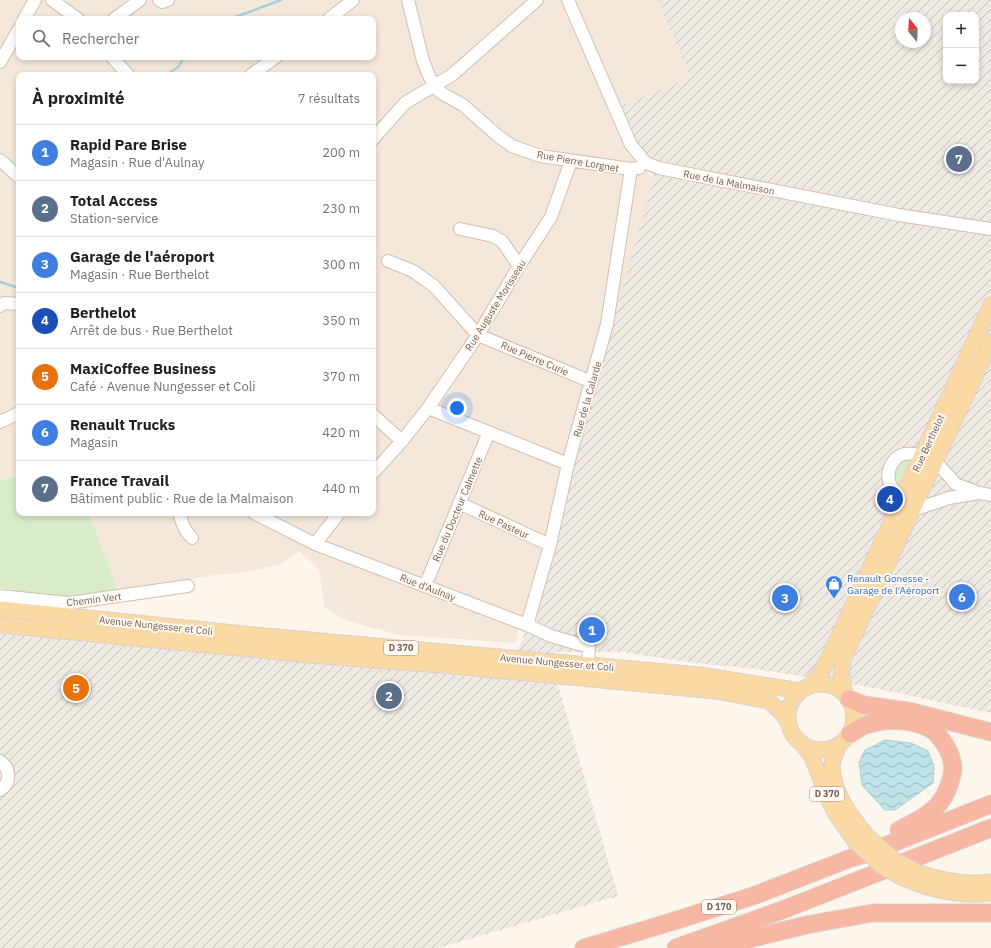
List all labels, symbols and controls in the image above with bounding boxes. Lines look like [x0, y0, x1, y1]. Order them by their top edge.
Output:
north arrow [895, 12, 931, 48]
map controls [943, 12, 979, 84]
button: + [943, 12, 979, 48]
search box [16, 16, 376, 60]
icon: search [30, 27, 52, 49]
text: Rechercher [62, 29, 139, 48]
button: − [943, 48, 979, 84]
text: À proximité [32, 87, 125, 109]
text: 7 résultats [298, 90, 360, 107]
text: Rapid Pare Brise [70, 135, 187, 154]
text: 1 [41, 144, 49, 161]
text: 200 m [322, 144, 360, 161]
pin: 7 [946, 144, 972, 174]
street label: Rue Pierre Lorgnet [536, 148, 620, 175]
text: Magasin · Rue d'Aulnay [70, 154, 205, 171]
street label: Rue de la Malmaison [682, 167, 776, 198]
text: Total Access [70, 191, 158, 210]
text: 2 [41, 200, 49, 217]
text: 230 m [322, 200, 360, 217]
text: Station-service [70, 210, 158, 227]
text: Garage de l'aéroport [70, 247, 214, 266]
text: 3 [41, 256, 49, 273]
text: 300 m [322, 256, 360, 273]
street label: Rue Auguste Morisseau [462, 257, 529, 353]
text: Magasin · Rue Berthelot [70, 266, 209, 283]
text: Berthelot [70, 303, 136, 322]
text: 4 [41, 312, 49, 329]
text: 350 m [322, 312, 360, 329]
text: Arrêt de bus · Rue Berthelot [70, 322, 233, 339]
street label: Rue Pierre Curie [499, 338, 571, 379]
text: MaxiCoffee Business [70, 359, 216, 378]
street label: Rue de la Calarde [570, 359, 605, 439]
text: 5 [41, 368, 49, 385]
text: 370 m [322, 368, 360, 385]
text: Café · Avenue Nungesser et Coli [70, 378, 256, 395]
your location [447, 398, 467, 418]
street label: Rue Berthelot [909, 412, 948, 474]
text: Renault Trucks [70, 415, 175, 434]
text: 6 [41, 424, 49, 441]
text: 420 m [322, 424, 360, 441]
text: Magasin [70, 434, 118, 451]
street label: Rue du Docteur Calmette [429, 454, 486, 564]
text: France Travail [70, 471, 169, 490]
text: 7 [41, 480, 49, 497]
text: 440 m [322, 480, 360, 497]
pin: 4 [877, 484, 903, 514]
text: Bâtiment public · Rue de la Malmaison [70, 490, 294, 507]
street label: Rue Pasteur [476, 507, 531, 542]
street label: Rue d'Aulnay [398, 571, 457, 604]
place label: Renault Gonesse - Garage de l'Aéroport [847, 572, 940, 597]
shop icon: Renault Gonesse - Garage de l'Aéroport [824, 574, 844, 599]
pin: 6 [949, 582, 975, 612]
pin: 3 [772, 583, 798, 613]
street label: Chemin Vert [66, 590, 123, 609]
street label: Avenue Nungesser et Coli [98, 613, 214, 638]
pin: 1 [579, 615, 605, 645]
road number: D 370 [384, 641, 418, 655]
street label: Avenue Nungesser et Coli [499, 651, 615, 674]
pin: 5 [63, 673, 89, 703]
pin: 2 [376, 681, 402, 711]
road number: D 370 [810, 787, 844, 801]
road number: D 170 [702, 900, 736, 914]

